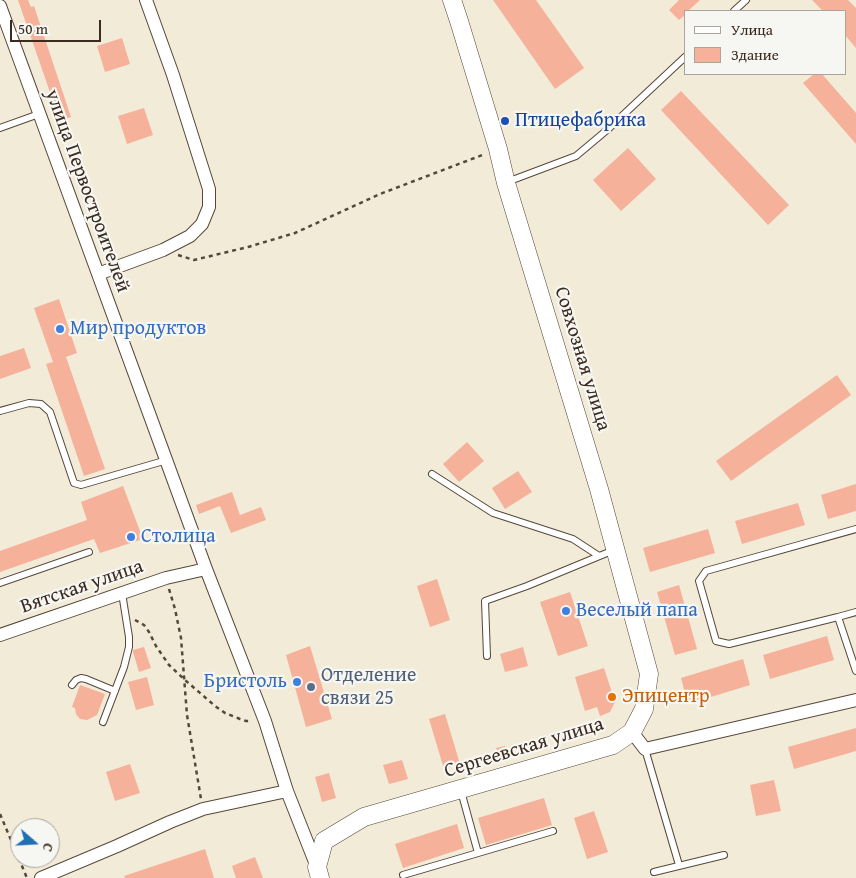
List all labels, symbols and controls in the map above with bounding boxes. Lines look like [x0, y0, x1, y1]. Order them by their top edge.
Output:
scale bar [12, 10, 104, 42]
legend [684, 10, 846, 75]
text: 50 m [18, 18, 48, 39]
text: Улица [731, 19, 773, 40]
text: Здание [731, 44, 779, 65]
street label: улица Первостроителей [39, 86, 135, 296]
place label: Птицефабрика [515, 109, 646, 133]
marker: Птицефабрика [499, 115, 511, 127]
street label: Совхозная улица [549, 284, 615, 434]
place label: Мир продуктов [70, 317, 206, 341]
marker: Мир продуктов [54, 323, 66, 335]
place label: Столица [141, 525, 216, 549]
marker: Столица [125, 531, 137, 543]
street label: Вятская улица [17, 555, 147, 619]
place label: Веселый папа [576, 599, 698, 623]
marker: Веселый папа [560, 605, 572, 617]
place label: Отделение связи 25 [321, 664, 416, 711]
place label: Бристоль [204, 670, 287, 694]
marker: Бристоль [291, 676, 303, 688]
marker: Отделение связи 25 [305, 681, 317, 693]
place label: Эпицентр [622, 685, 709, 709]
marker: Эпицентр [606, 691, 618, 703]
street label: Сергеевская улица [441, 712, 607, 784]
north arrow [10, 818, 60, 868]
text: С [37, 841, 59, 855]

